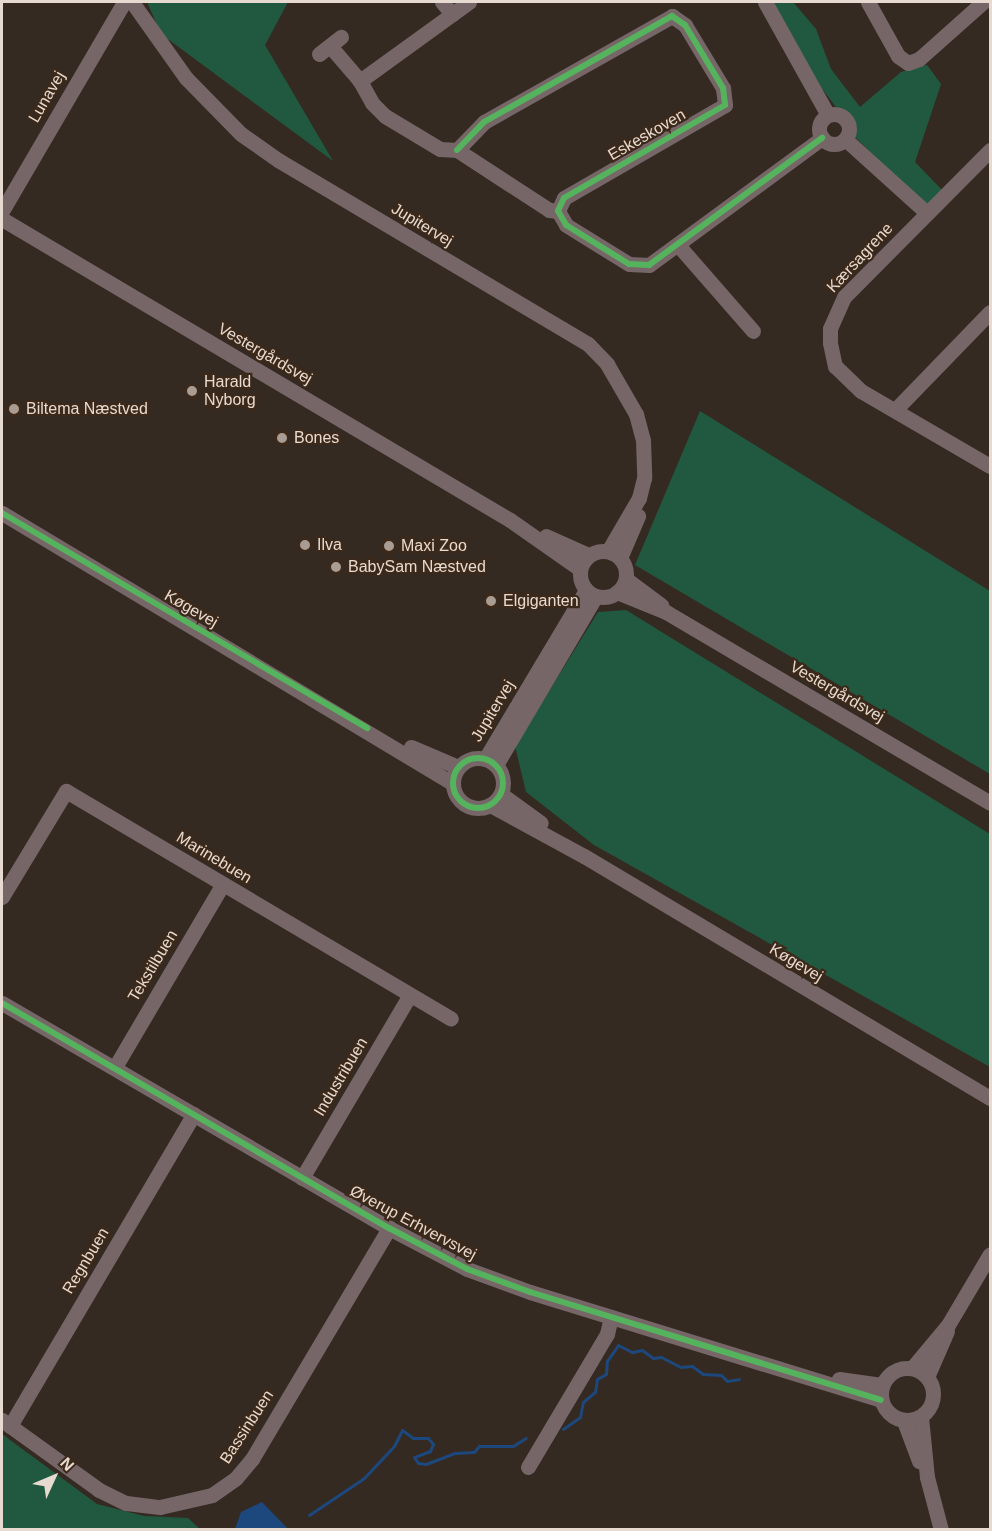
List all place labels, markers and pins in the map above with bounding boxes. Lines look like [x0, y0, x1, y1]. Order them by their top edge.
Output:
place label: Harald Nyborg [204, 372, 256, 410]
marker: Harald Nyborg [185, 384, 199, 398]
place label: Biltema Næstved [26, 399, 148, 419]
marker: Biltema Næstved [7, 402, 21, 416]
place label: Bones [294, 428, 339, 448]
marker: Bones [275, 431, 289, 445]
place label: Ilva [317, 535, 342, 555]
place label: Maxi Zoo [401, 536, 467, 556]
marker: Ilva [298, 538, 312, 552]
marker: Maxi Zoo [382, 539, 396, 553]
place label: BabySam Næstved [348, 557, 486, 577]
marker: BabySam Næstved [329, 560, 343, 574]
place label: Elgiganten [503, 591, 579, 611]
marker: Elgiganten [484, 594, 498, 608]

